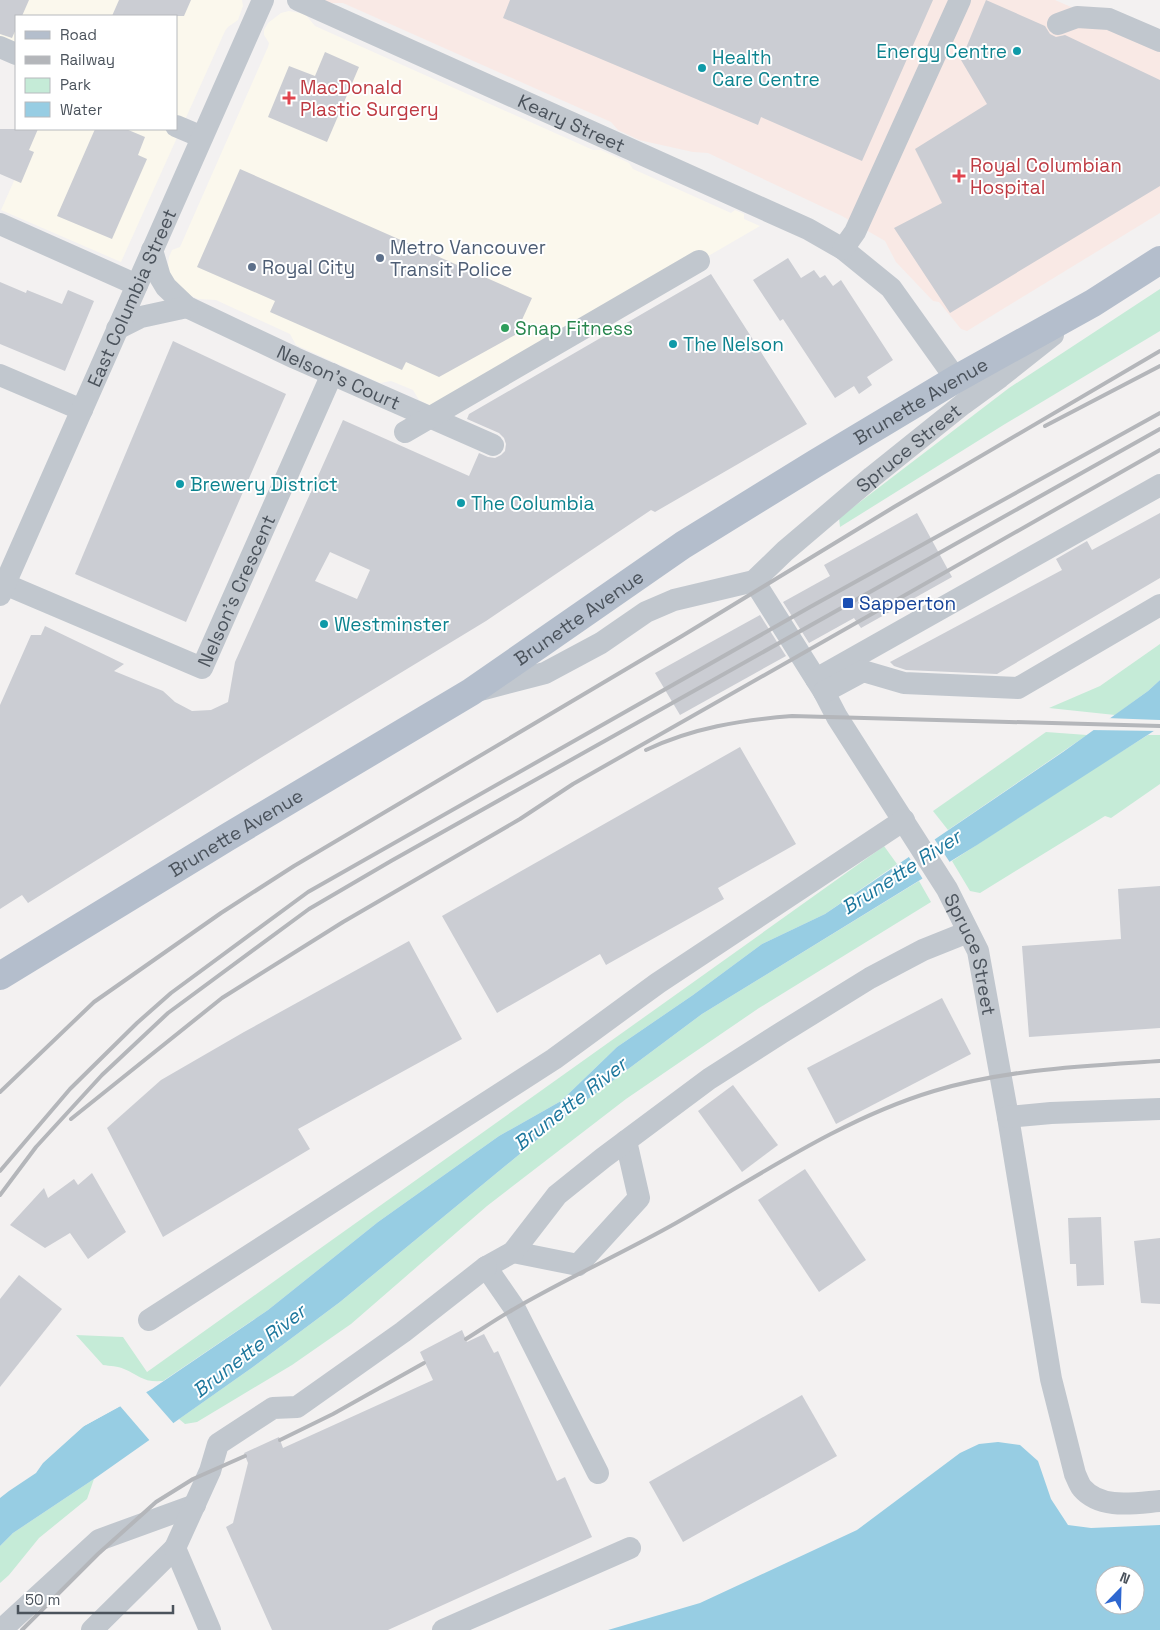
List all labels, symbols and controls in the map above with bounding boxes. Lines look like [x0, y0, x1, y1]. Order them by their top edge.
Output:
legend [15, 15, 178, 130]
text: Road [60, 25, 97, 44]
place label: Energy Centre [876, 39, 1007, 64]
place label: Health Care Centre [712, 45, 820, 92]
marker: Energy Centre [1011, 45, 1023, 57]
text: Railway [60, 50, 115, 69]
marker: Health Care Centre [696, 62, 708, 74]
text: Park [60, 75, 91, 94]
place label: MacDonald Plastic Surgery [300, 75, 439, 122]
street label: Keary Street [514, 88, 629, 158]
marker: MacDonald Plastic Surgery [282, 91, 296, 105]
text: Water [60, 100, 103, 119]
place label: Royal Columbian Hospital [970, 153, 1122, 200]
marker: Royal Columbian Hospital [952, 169, 966, 183]
street label: East Columbia Street [81, 205, 182, 391]
place label: Metro Vancouver Transit Police [390, 235, 546, 282]
marker: Metro Vancouver Transit Police [374, 252, 386, 264]
place label: Royal City [262, 255, 355, 280]
marker: Royal City [246, 261, 258, 273]
place label: Snap Fitness [515, 316, 633, 341]
marker: Snap Fitness [499, 322, 511, 334]
place label: The Nelson [683, 332, 784, 357]
marker: The Nelson [667, 338, 679, 350]
street label: Nelson's Court [273, 339, 404, 415]
street label: Brunette Avenue [849, 351, 992, 450]
street label: Spruce Street [851, 398, 966, 498]
place label: Brewery District [190, 472, 338, 497]
marker: Brewery District [174, 478, 186, 490]
place label: The Columbia [471, 491, 594, 516]
marker: The Columbia [455, 497, 467, 509]
street label: Nelson's Crescent [192, 511, 281, 671]
street label: Brunette Avenue [509, 564, 648, 671]
place label: Sapperton [859, 591, 956, 616]
marker: Sapperton [841, 596, 855, 610]
place label: Westminster [334, 612, 449, 637]
marker: Westminster [318, 618, 330, 630]
street label: Brunette Avenue [164, 783, 307, 882]
water label: Brunette River [836, 822, 968, 920]
street label: Spruce Street [939, 889, 1002, 1017]
water label: Brunette River [508, 1050, 634, 1156]
water label: Brunette River [187, 1297, 313, 1403]
north arrow [1095, 1565, 1145, 1615]
text: N [1117, 1568, 1133, 1588]
scale bar [18, 1582, 172, 1614]
text: 50 m [25, 1590, 60, 1609]

